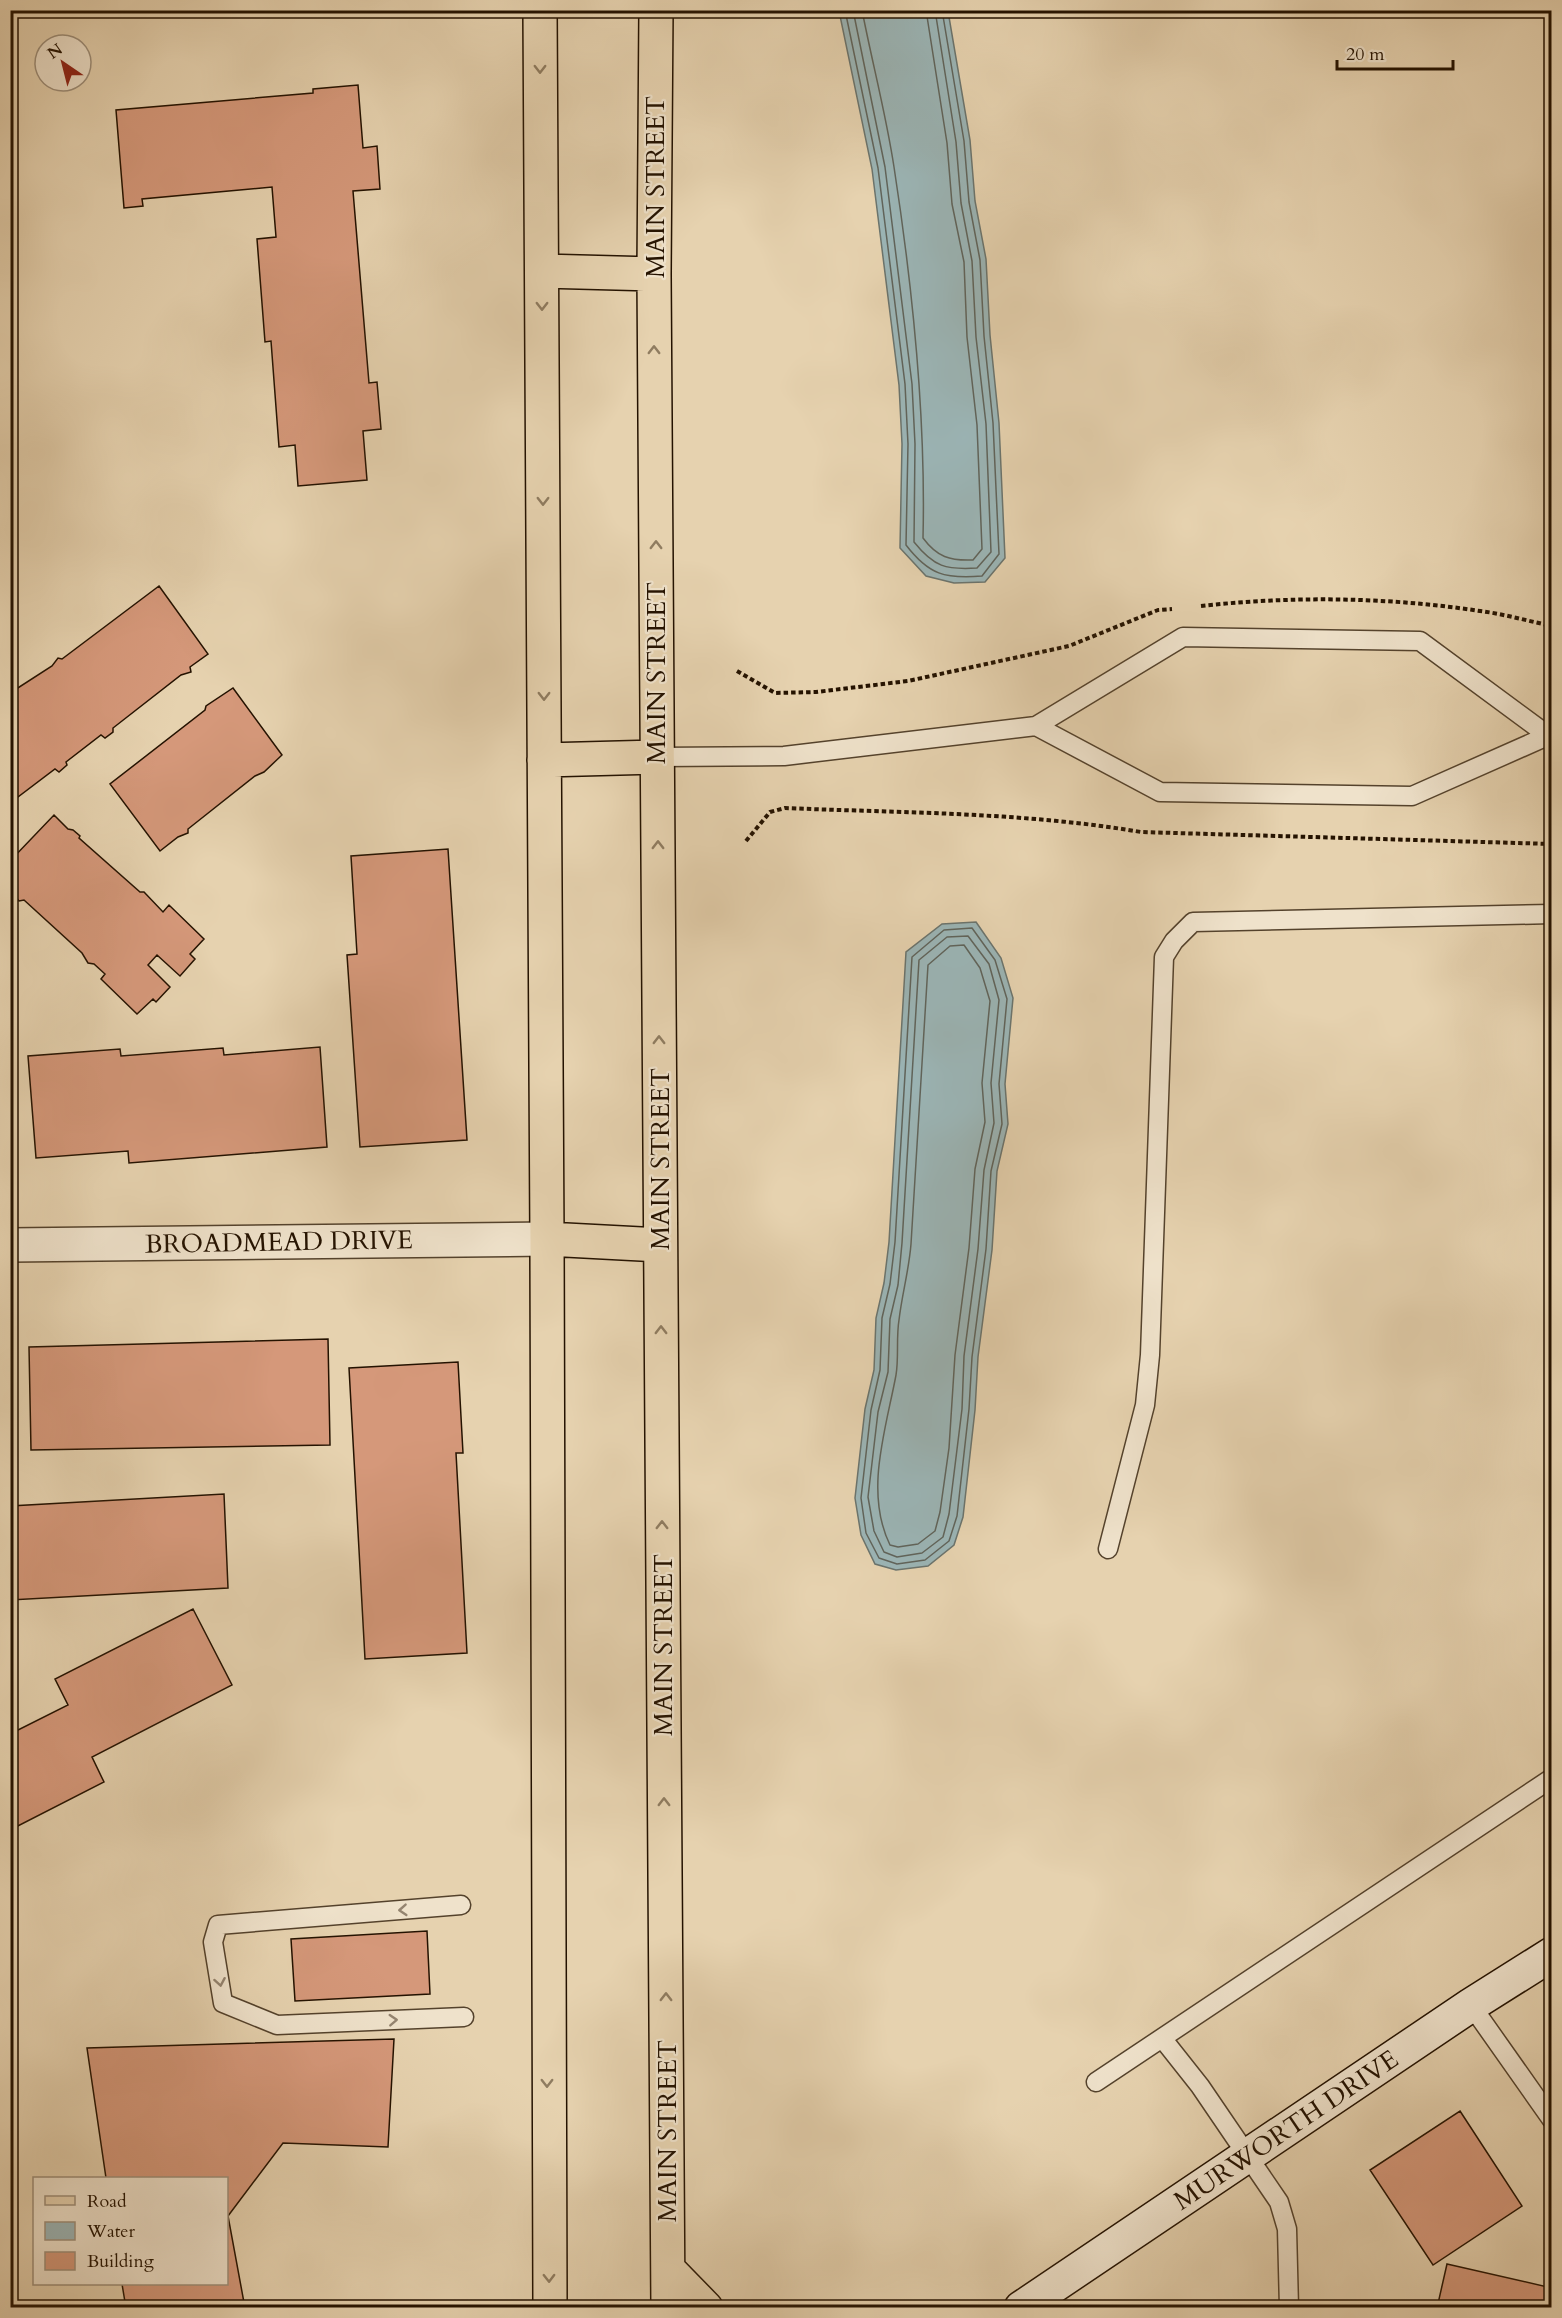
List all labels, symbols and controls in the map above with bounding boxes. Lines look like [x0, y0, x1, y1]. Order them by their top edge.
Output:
north arrow [33, 33, 93, 93]
scale bar [1337, 33, 1452, 71]
text: N [43, 38, 67, 65]
text: 20 m [1346, 42, 1385, 67]
one-way arrow [534, 64, 546, 73]
street label: MAIN STREET [638, 96, 673, 278]
one-way arrow [536, 301, 548, 310]
one-way arrow [648, 345, 660, 354]
one-way arrow [537, 496, 549, 505]
one-way arrow [650, 540, 662, 549]
street label: MAIN STREET [639, 582, 674, 764]
one-way arrow [538, 691, 550, 700]
one-way arrow [652, 840, 664, 849]
one-way arrow [653, 1035, 665, 1044]
street label: MAIN STREET [643, 1068, 678, 1250]
street label: BROADMEAD DRIVE [145, 1222, 413, 1262]
one-way arrow [655, 1325, 667, 1334]
one-way arrow [656, 1520, 668, 1529]
street label: MAIN STREET [646, 1554, 681, 1736]
one-way arrow [658, 1798, 670, 1807]
one-way arrow [399, 1903, 408, 1916]
one-way arrow [213, 1976, 226, 1986]
one-way arrow [660, 1993, 672, 2002]
one-way arrow [388, 2013, 397, 2026]
street label: MAIN STREET [650, 2040, 685, 2222]
street label: MURWORTH DRIVE [1167, 2042, 1405, 2218]
one-way arrow [541, 2079, 553, 2088]
legend [33, 2177, 228, 2285]
text: Road [87, 2189, 127, 2214]
text: Water [86, 2219, 136, 2244]
text: Building [87, 2249, 155, 2274]
one-way arrow [543, 2274, 555, 2283]

